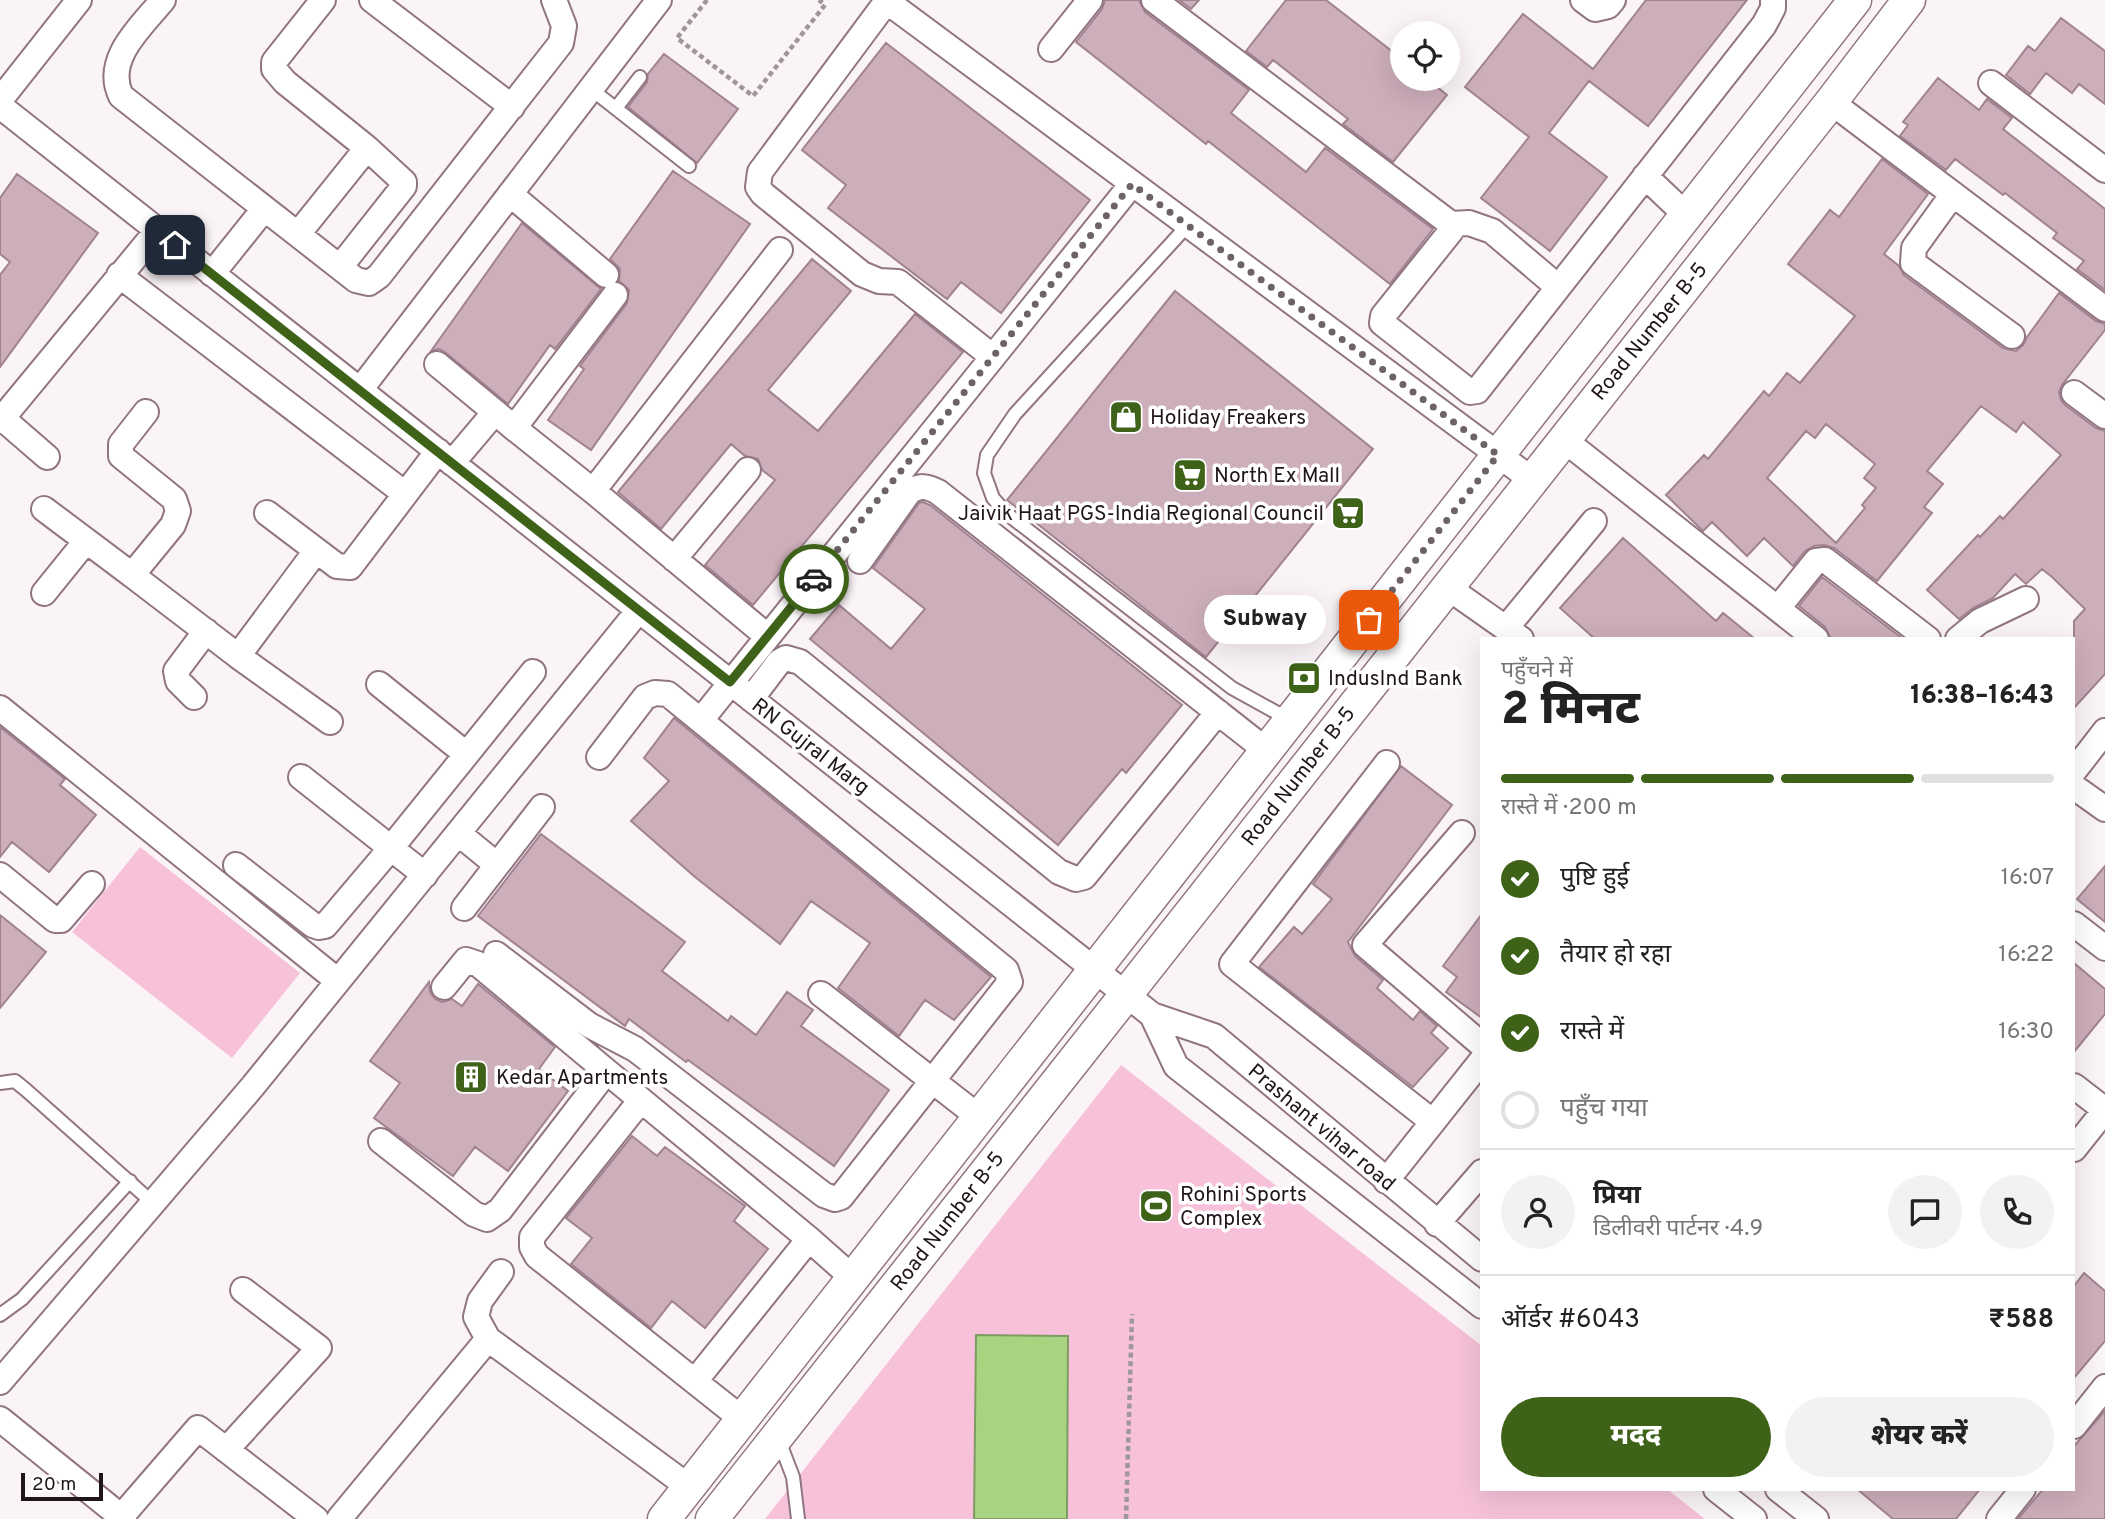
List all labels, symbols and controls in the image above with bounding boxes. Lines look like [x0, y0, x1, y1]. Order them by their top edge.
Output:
map controls [1390, 21, 1460, 91]
button: locate [1390, 21, 1460, 91]
pin [145, 215, 205, 275]
icon: home [156, 226, 194, 264]
street label: Road Number B-5 [1586, 257, 1714, 407]
shop icon: Holiday Freakers [1107, 398, 1145, 436]
place label: Holiday Freakers [1150, 405, 1306, 432]
supermarket icon: North Ex Mall [1171, 456, 1209, 494]
place label: North Ex Mall [1214, 463, 1340, 490]
supermarket icon: Jaivik Haat PGS-India Regional Council [1329, 494, 1367, 532]
place label: Jaivik Haat PGS-India Regional Council [958, 501, 1324, 528]
courier [779, 544, 849, 614]
icon: car [795, 560, 833, 598]
pin [1339, 590, 1399, 650]
callout: Subway [1204, 596, 1327, 644]
icon: bag [1350, 601, 1388, 639]
text: Subway [1223, 605, 1307, 634]
text: पहुँचने में [1501, 657, 1573, 686]
bank icon: IndusInd Bank [1285, 659, 1323, 697]
place label: IndusInd Bank [1328, 666, 1463, 693]
text: 16:38–16:43 [1910, 680, 2054, 713]
text: 2 मिनट [1501, 682, 1640, 741]
street label: RN Gujral Marg [746, 693, 874, 802]
street label: Road Number B-5 [1236, 702, 1362, 852]
text: रास्ते में · 200 m [1501, 794, 1637, 823]
icon: check [1501, 860, 1539, 898]
text: पुष्टि हुई [1560, 862, 1629, 895]
text: 16:07 [2000, 864, 2054, 893]
icon: check [1501, 937, 1539, 975]
text: तैयार हो रहा [1560, 939, 1671, 972]
text: 16:22 [1998, 941, 2054, 970]
icon: check [1501, 1014, 1539, 1052]
text: रास्ते में [1560, 1016, 1624, 1049]
text: 16:30 [1998, 1018, 2054, 1047]
building icon: Kedar Apartments [452, 1058, 490, 1096]
street label: Prashant vihar road [1242, 1058, 1400, 1198]
place label: Kedar Apartments [496, 1065, 668, 1092]
text: पहुँच गया [1560, 1093, 1648, 1126]
street label: Road Number B-5 [885, 1147, 1011, 1297]
button: person [1501, 1175, 1575, 1249]
button: chat [1888, 1175, 1962, 1249]
button: phone [1980, 1175, 2054, 1249]
text: प्रिया [1593, 1180, 1641, 1213]
place label: Rohini Sports Complex [1180, 1182, 1307, 1233]
sports icon: Rohini Sports Complex [1137, 1187, 1175, 1225]
text: डिलीवरी पार्टनर · 4.9 [1593, 1215, 1763, 1244]
text: ऑर्डर #6043 [1501, 1304, 1640, 1337]
text: ₹588 [1988, 1304, 2054, 1337]
button: मदद [1501, 1397, 1771, 1477]
button: शेयर करें [1785, 1397, 2054, 1477]
scale bar [21, 1470, 103, 1502]
text: 20 m [32, 1473, 76, 1497]

